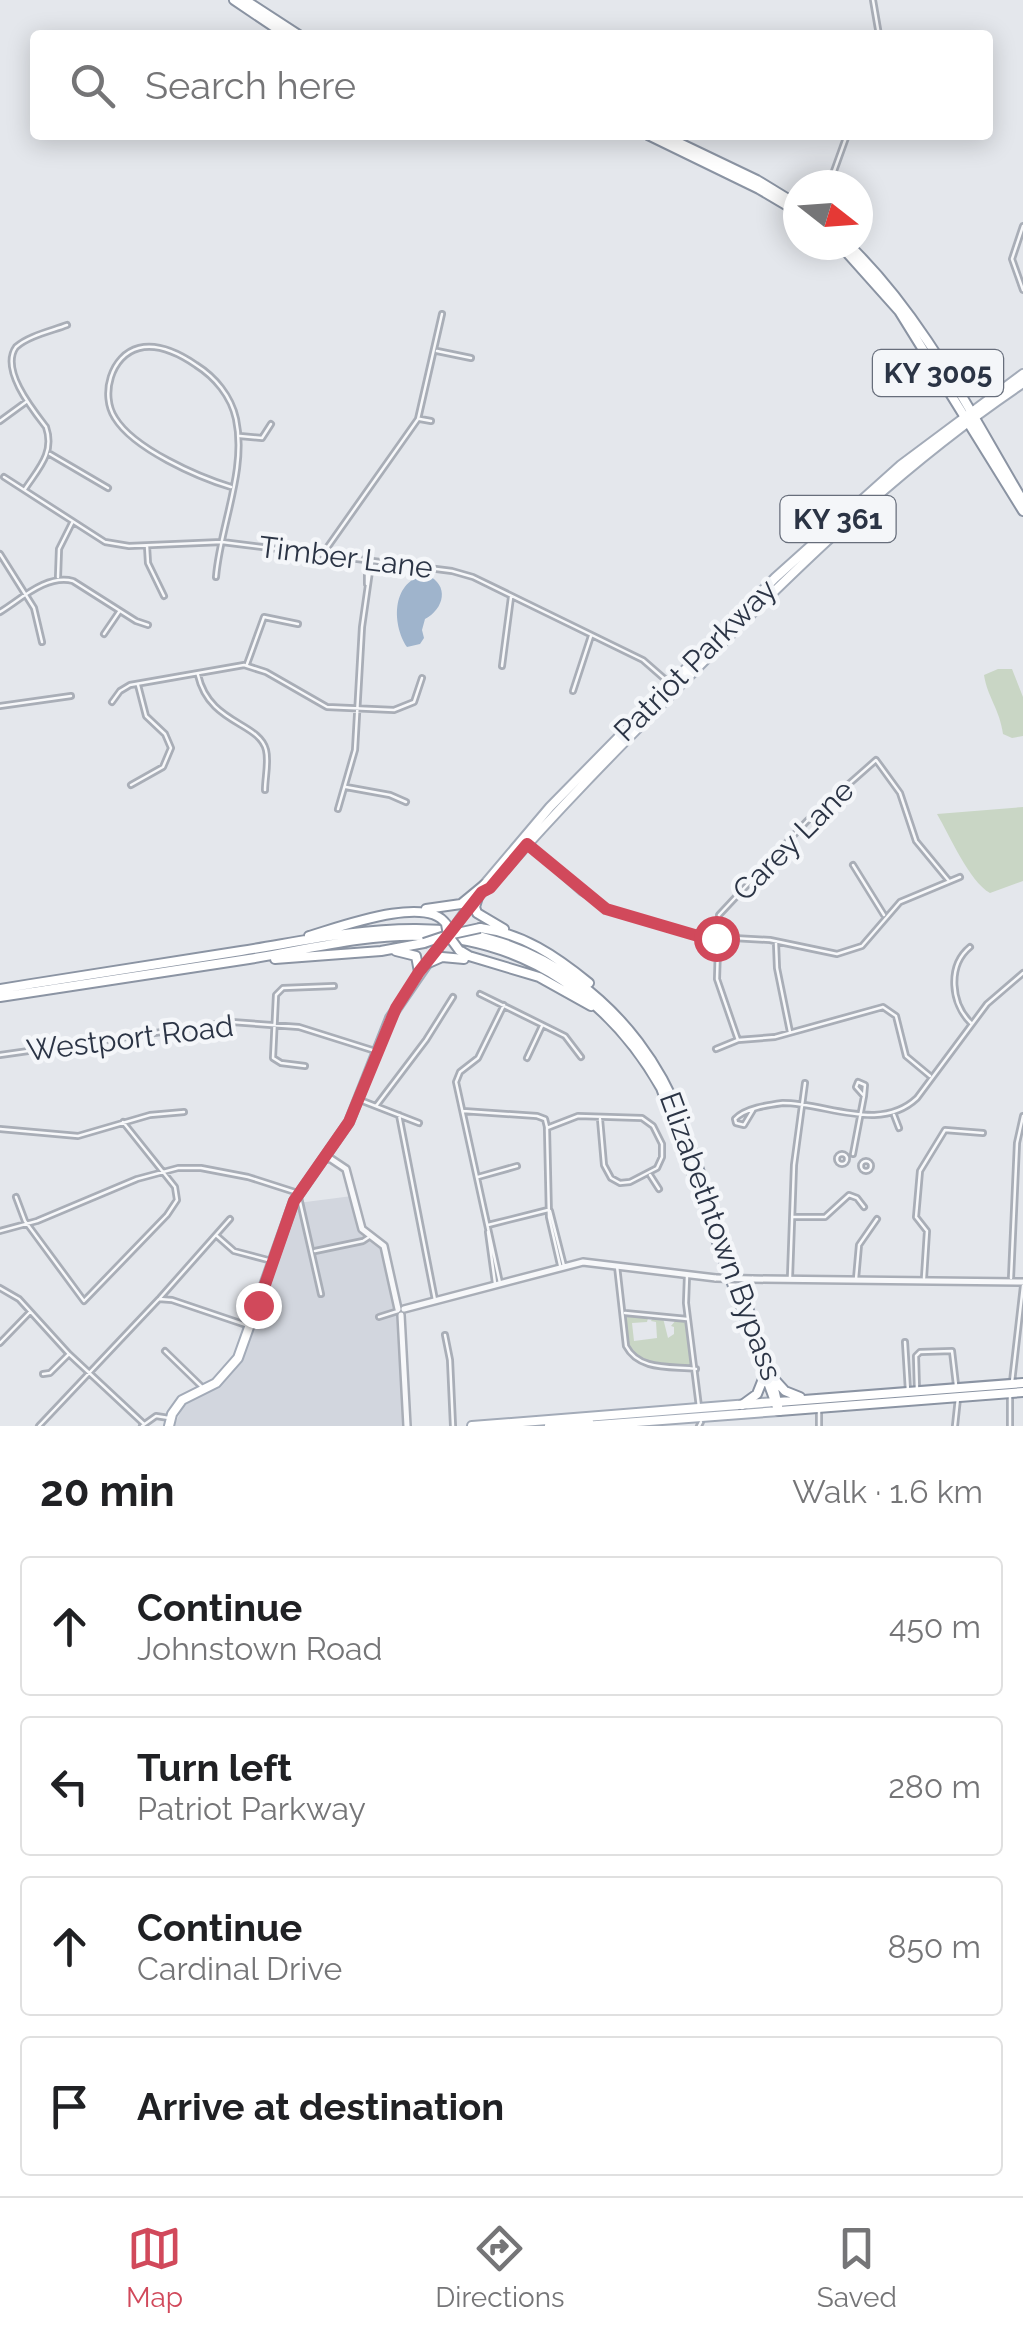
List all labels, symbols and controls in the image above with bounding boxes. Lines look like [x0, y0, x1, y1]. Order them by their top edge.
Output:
search box [30, 30, 993, 140]
icon: search [65, 58, 120, 113]
text: Search here [145, 63, 356, 108]
north arrow [783, 170, 873, 260]
road number: KY 3005 [873, 350, 1003, 396]
road number: KY 361 [780, 496, 896, 542]
street label: Timber Lane [257, 529, 435, 585]
street label: Patriot Parkway [607, 572, 783, 748]
street label: Carey Lane [725, 772, 861, 908]
route start [694, 916, 740, 962]
street label: Westport Road [25, 1008, 235, 1068]
street label: Elizabethtown Bypass [653, 1087, 789, 1385]
route end [236, 1283, 282, 1329]
text: 20 min [40, 1467, 175, 1516]
text: Walk · 1.6 km [792, 1473, 983, 1510]
text: Continue [137, 1585, 302, 1630]
icon: ahead [42, 1599, 97, 1654]
text: 450 m [889, 1608, 981, 1645]
text: Johnstown Road [137, 1630, 382, 1667]
text: Turn left [137, 1745, 292, 1790]
icon: left [42, 1759, 97, 1814]
text: 280 m [888, 1768, 981, 1805]
text: Patriot Parkway [137, 1790, 366, 1827]
text: Continue [137, 1905, 302, 1950]
icon: ahead [42, 1919, 97, 1974]
text: 850 m [887, 1928, 981, 1965]
text: Cardinal Drive [137, 1950, 342, 1987]
icon: arrive [42, 2079, 97, 2134]
text: Arrive at destination [137, 2084, 504, 2129]
tab: Map [126, 2221, 183, 2314]
tab: Directions [435, 2221, 565, 2314]
tab: Saved [817, 2221, 897, 2314]

